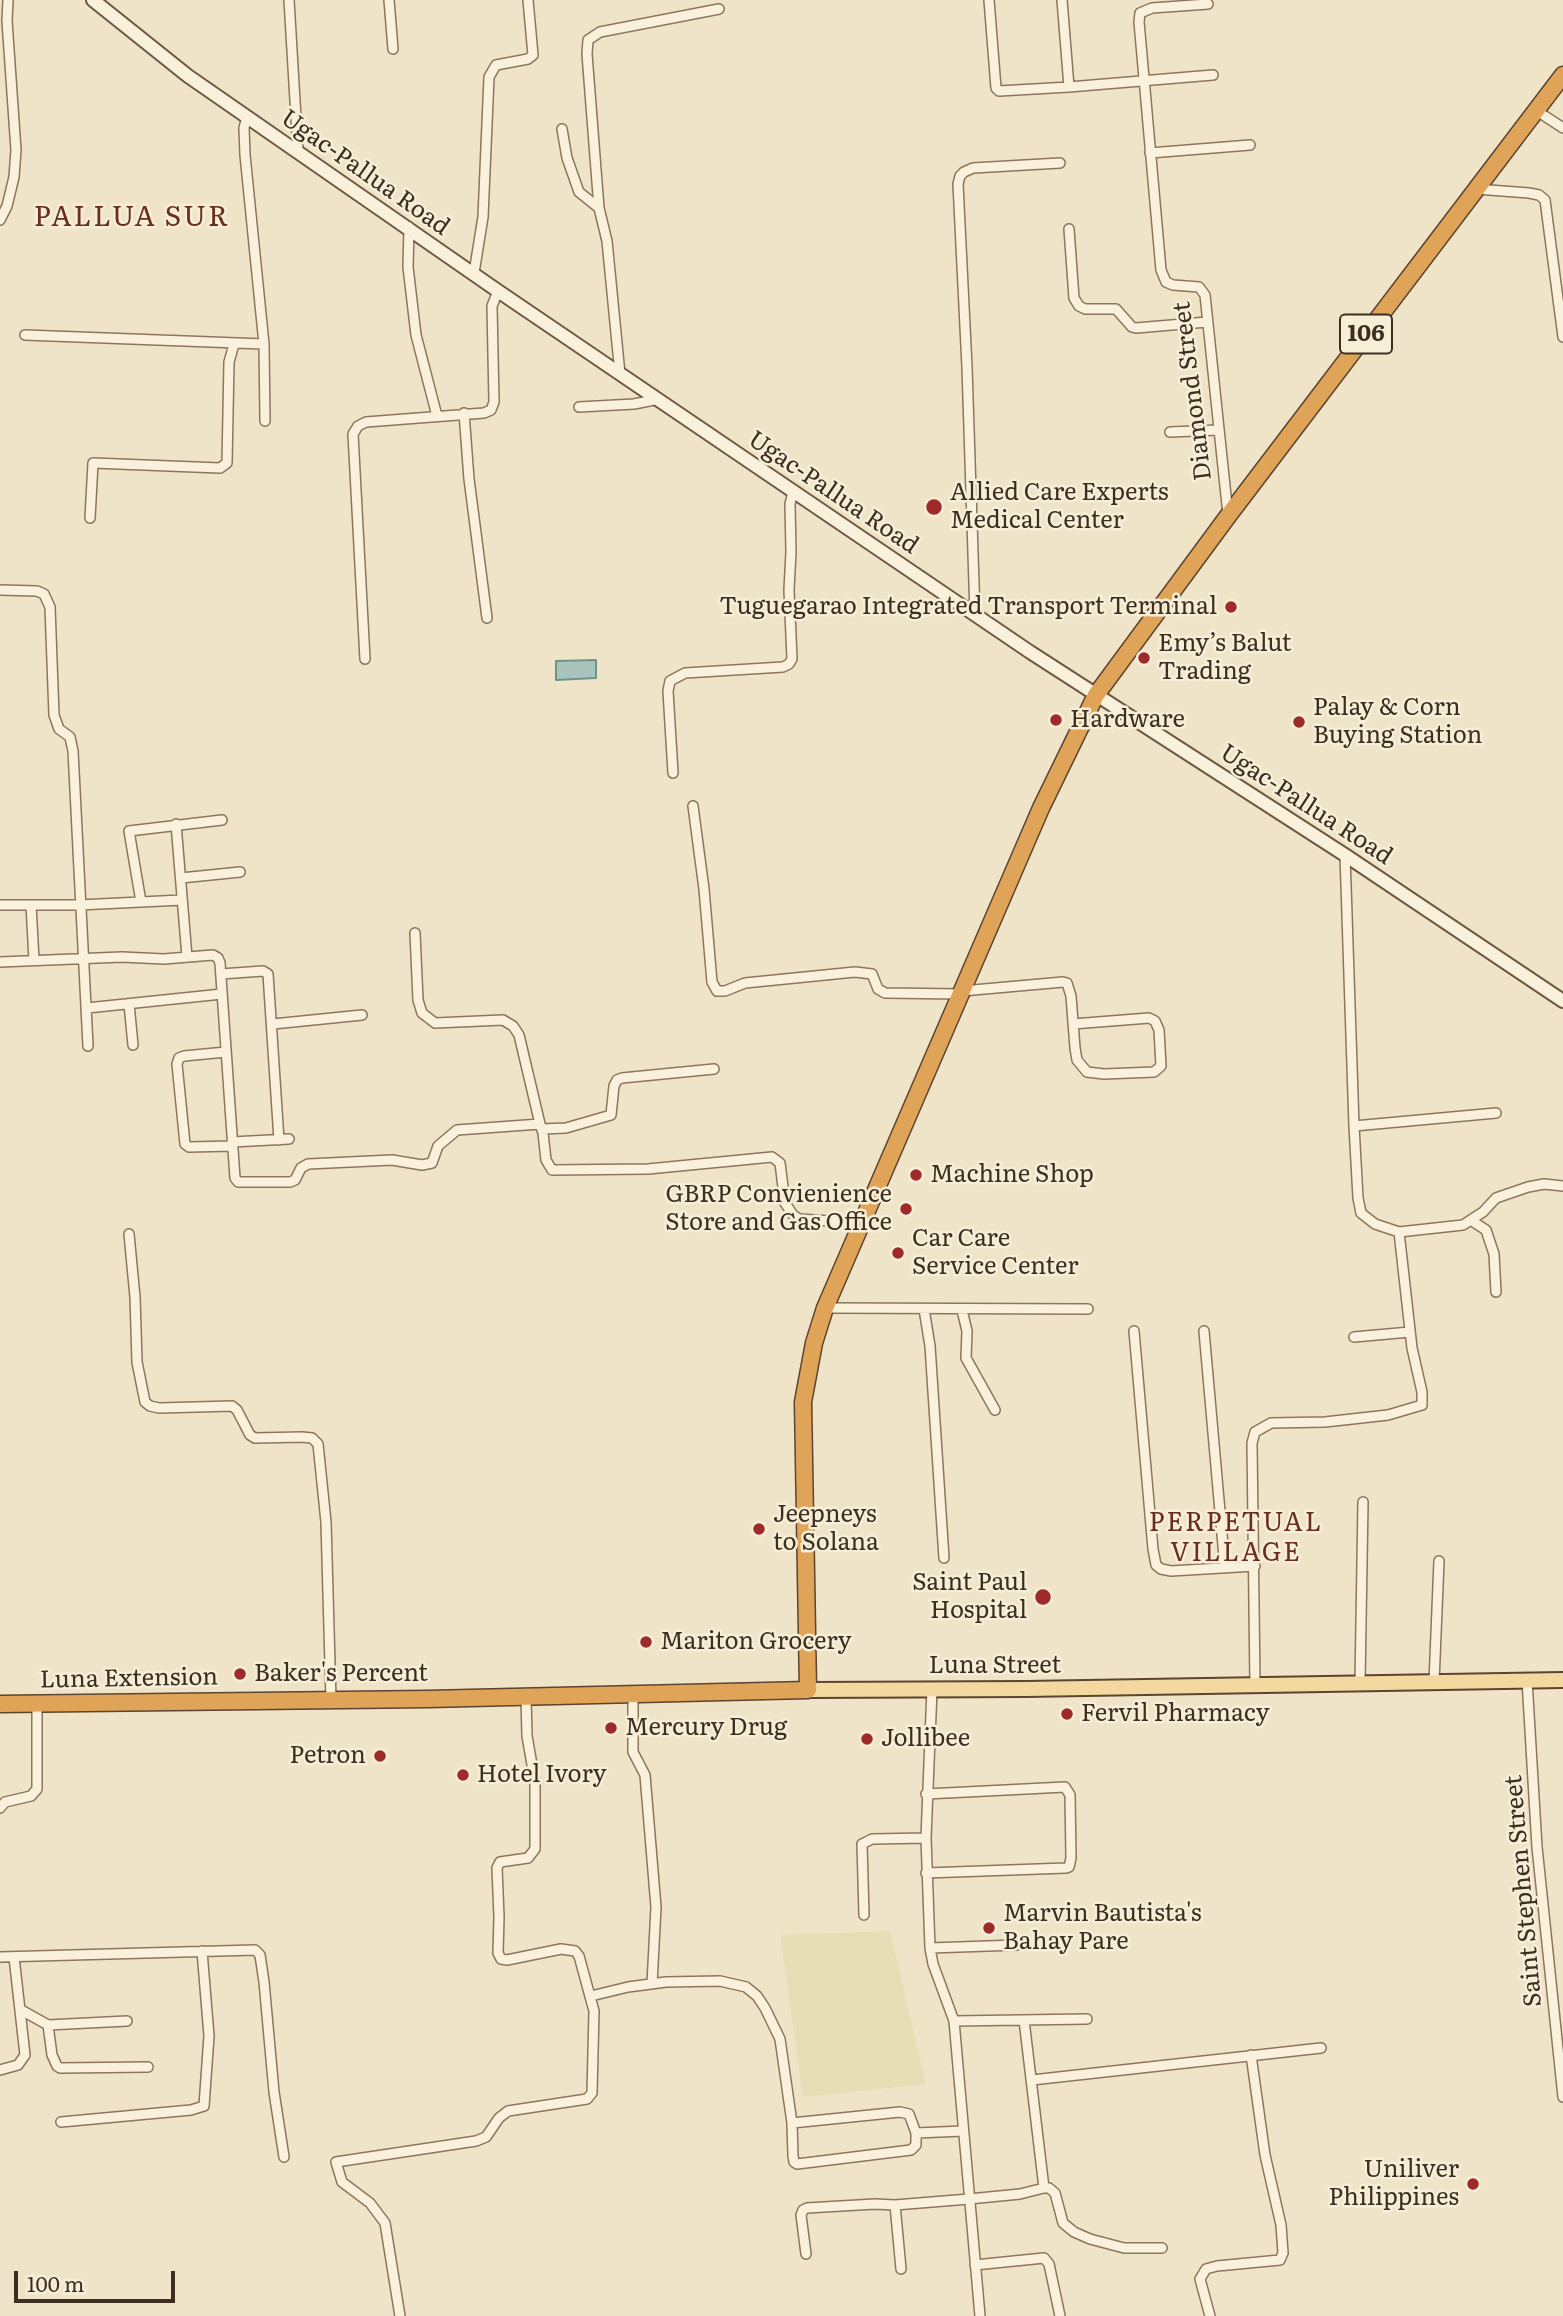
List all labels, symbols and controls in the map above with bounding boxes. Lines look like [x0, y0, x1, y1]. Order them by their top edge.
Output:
street label: Ugac-Pallua Road [275, 104, 455, 242]
district label: PALLUA SUR [35, 201, 229, 235]
street label: Diamond Street [1168, 300, 1218, 482]
road number: 106 [1340, 314, 1392, 354]
street label: Ugac-Pallua Road [742, 425, 924, 561]
place label: Allied Care Experts Medical Center [950, 479, 1169, 535]
marker: Allied Care Experts Medical Center [924, 497, 944, 517]
place label: Tuguegarao Integrated Transport Terminal [719, 593, 1217, 621]
marker: Tuguegarao Integrated Transport Terminal [1223, 599, 1239, 615]
place label: Emy’s Balut Trading [1158, 630, 1291, 686]
marker: Emy’s Balut Trading [1136, 650, 1152, 666]
place label: Palay & Corn Buying Station [1313, 694, 1482, 750]
place label: Hardware [1070, 706, 1185, 734]
marker: Hardware [1048, 712, 1064, 728]
marker: Palay & Corn Buying Station [1291, 714, 1307, 730]
street label: Ugac-Pallua Road [1215, 739, 1397, 871]
place label: Machine Shop [930, 1161, 1094, 1189]
marker: Machine Shop [908, 1167, 924, 1183]
place label: GBRP Convienience Store and Gas Office [665, 1181, 892, 1237]
marker: GBRP Convienience Store and Gas Office [898, 1201, 914, 1217]
place label: Car Care Service Center [912, 1225, 1079, 1281]
marker: Car Care Service Center [890, 1245, 906, 1261]
place label: Jeepneys to Solana [773, 1501, 879, 1557]
district label: PERPETUAL VILLAGE [1150, 1507, 1322, 1568]
marker: Jeepneys to Solana [751, 1521, 767, 1537]
place label: Saint Paul Hospital [912, 1569, 1027, 1625]
marker: Saint Paul Hospital [1033, 1587, 1053, 1607]
place label: Mariton Grocery [660, 1628, 851, 1656]
marker: Mariton Grocery [638, 1634, 654, 1650]
street label: Luna Street [929, 1652, 1061, 1680]
place label: Baker's Percent [254, 1660, 428, 1688]
street label: Luna Extension [40, 1663, 218, 1695]
marker: Baker's Percent [232, 1666, 248, 1682]
place label: Fervil Pharmacy [1081, 1700, 1270, 1728]
marker: Fervil Pharmacy [1059, 1706, 1075, 1722]
place label: Mercury Drug [625, 1714, 787, 1742]
marker: Mercury Drug [603, 1720, 619, 1736]
place label: Jollibee [881, 1725, 970, 1753]
marker: Jollibee [859, 1731, 875, 1747]
place label: Petron [289, 1742, 366, 1770]
marker: Petron [372, 1748, 388, 1764]
place label: Hotel Ivory [477, 1761, 607, 1789]
marker: Hotel Ivory [455, 1767, 471, 1783]
street label: Saint Stephen Street [1500, 1774, 1548, 2008]
place label: Marvin Bautista's Bahay Pare [1003, 1900, 1202, 1956]
marker: Marvin Bautista's Bahay Pare [981, 1920, 997, 1936]
place label: Uniliver Philippines [1329, 2156, 1459, 2212]
marker: Uniliver Philippines [1465, 2176, 1481, 2192]
scale bar [18, 2256, 178, 2300]
text: 100 m [27, 2267, 84, 2298]

